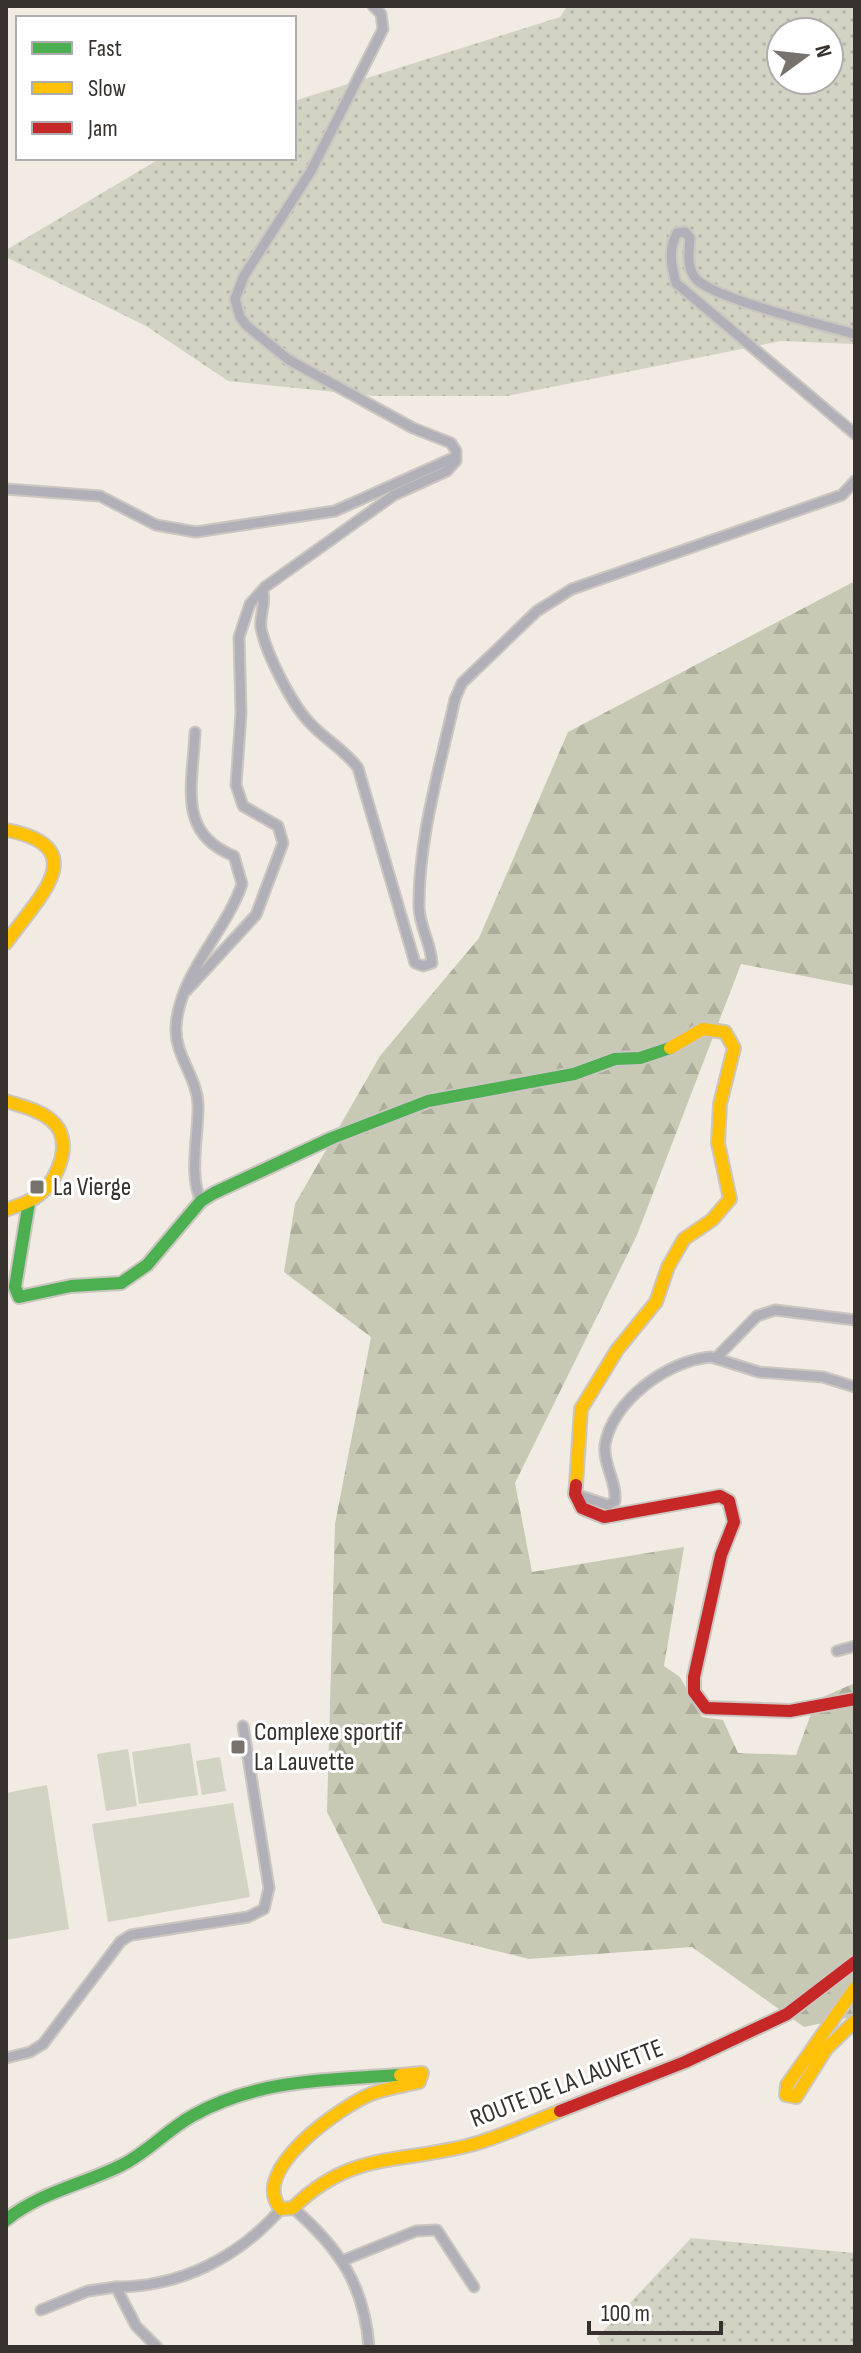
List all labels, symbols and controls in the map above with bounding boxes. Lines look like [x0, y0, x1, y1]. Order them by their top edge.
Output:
legend [16, 16, 296, 160]
north arrow [765, 16, 845, 96]
text: Fast [88, 34, 122, 63]
text: N [808, 42, 837, 60]
text: Slow [88, 74, 126, 103]
text: Jam [87, 114, 118, 143]
place label: La Vierge [53, 1172, 131, 1203]
marker: La Vierge [28, 1178, 46, 1196]
place label: Complexe sportif La Lauvette [254, 1717, 403, 1778]
marker: Complexe sportif La Lauvette [229, 1738, 247, 1756]
street label: ROUTE DE LA LAUVETTE [466, 2033, 668, 2135]
scale bar [589, 2285, 721, 2335]
text: 100 m [601, 2299, 650, 2328]

